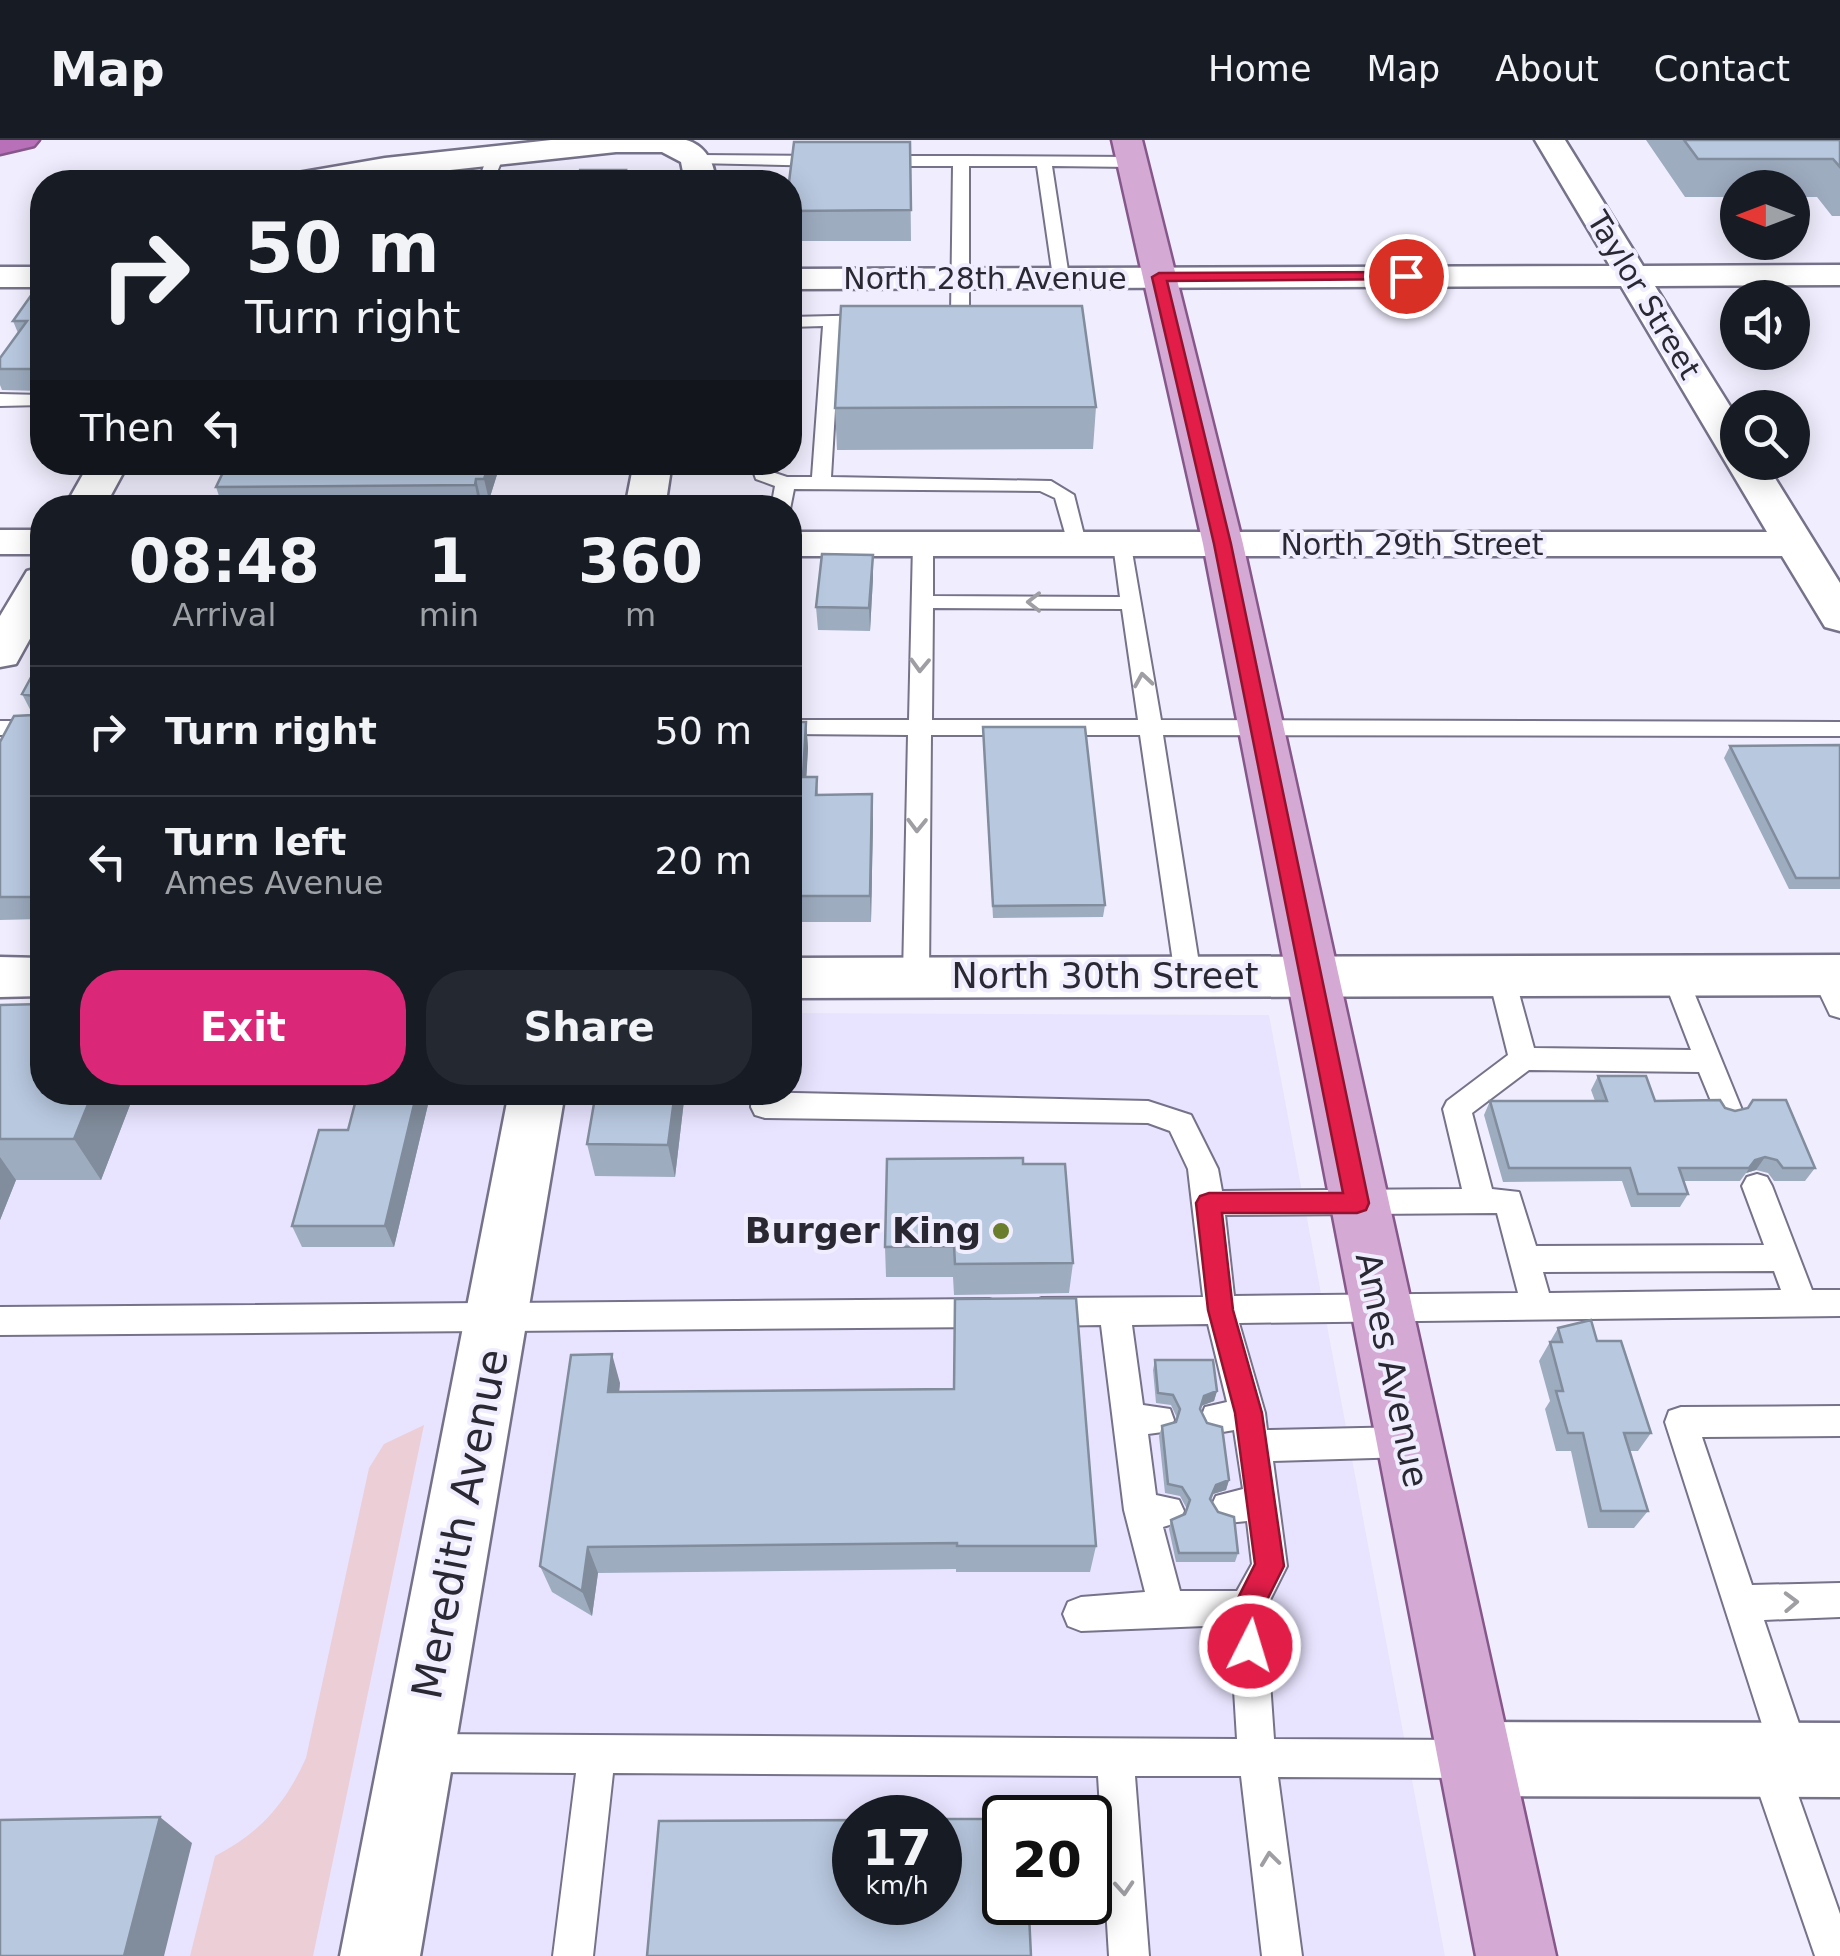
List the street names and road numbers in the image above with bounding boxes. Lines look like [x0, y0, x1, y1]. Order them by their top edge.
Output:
street label: Taylor Street [1580, 204, 1708, 385]
street label: North 28th Avenue [843, 261, 1127, 296]
street label: North 29th Street [1280, 527, 1544, 562]
street label: North 30th Street [952, 956, 1258, 996]
street label: Ames Avenue [1348, 1249, 1436, 1491]
street label: Meredith Avenue [402, 1345, 518, 1703]

